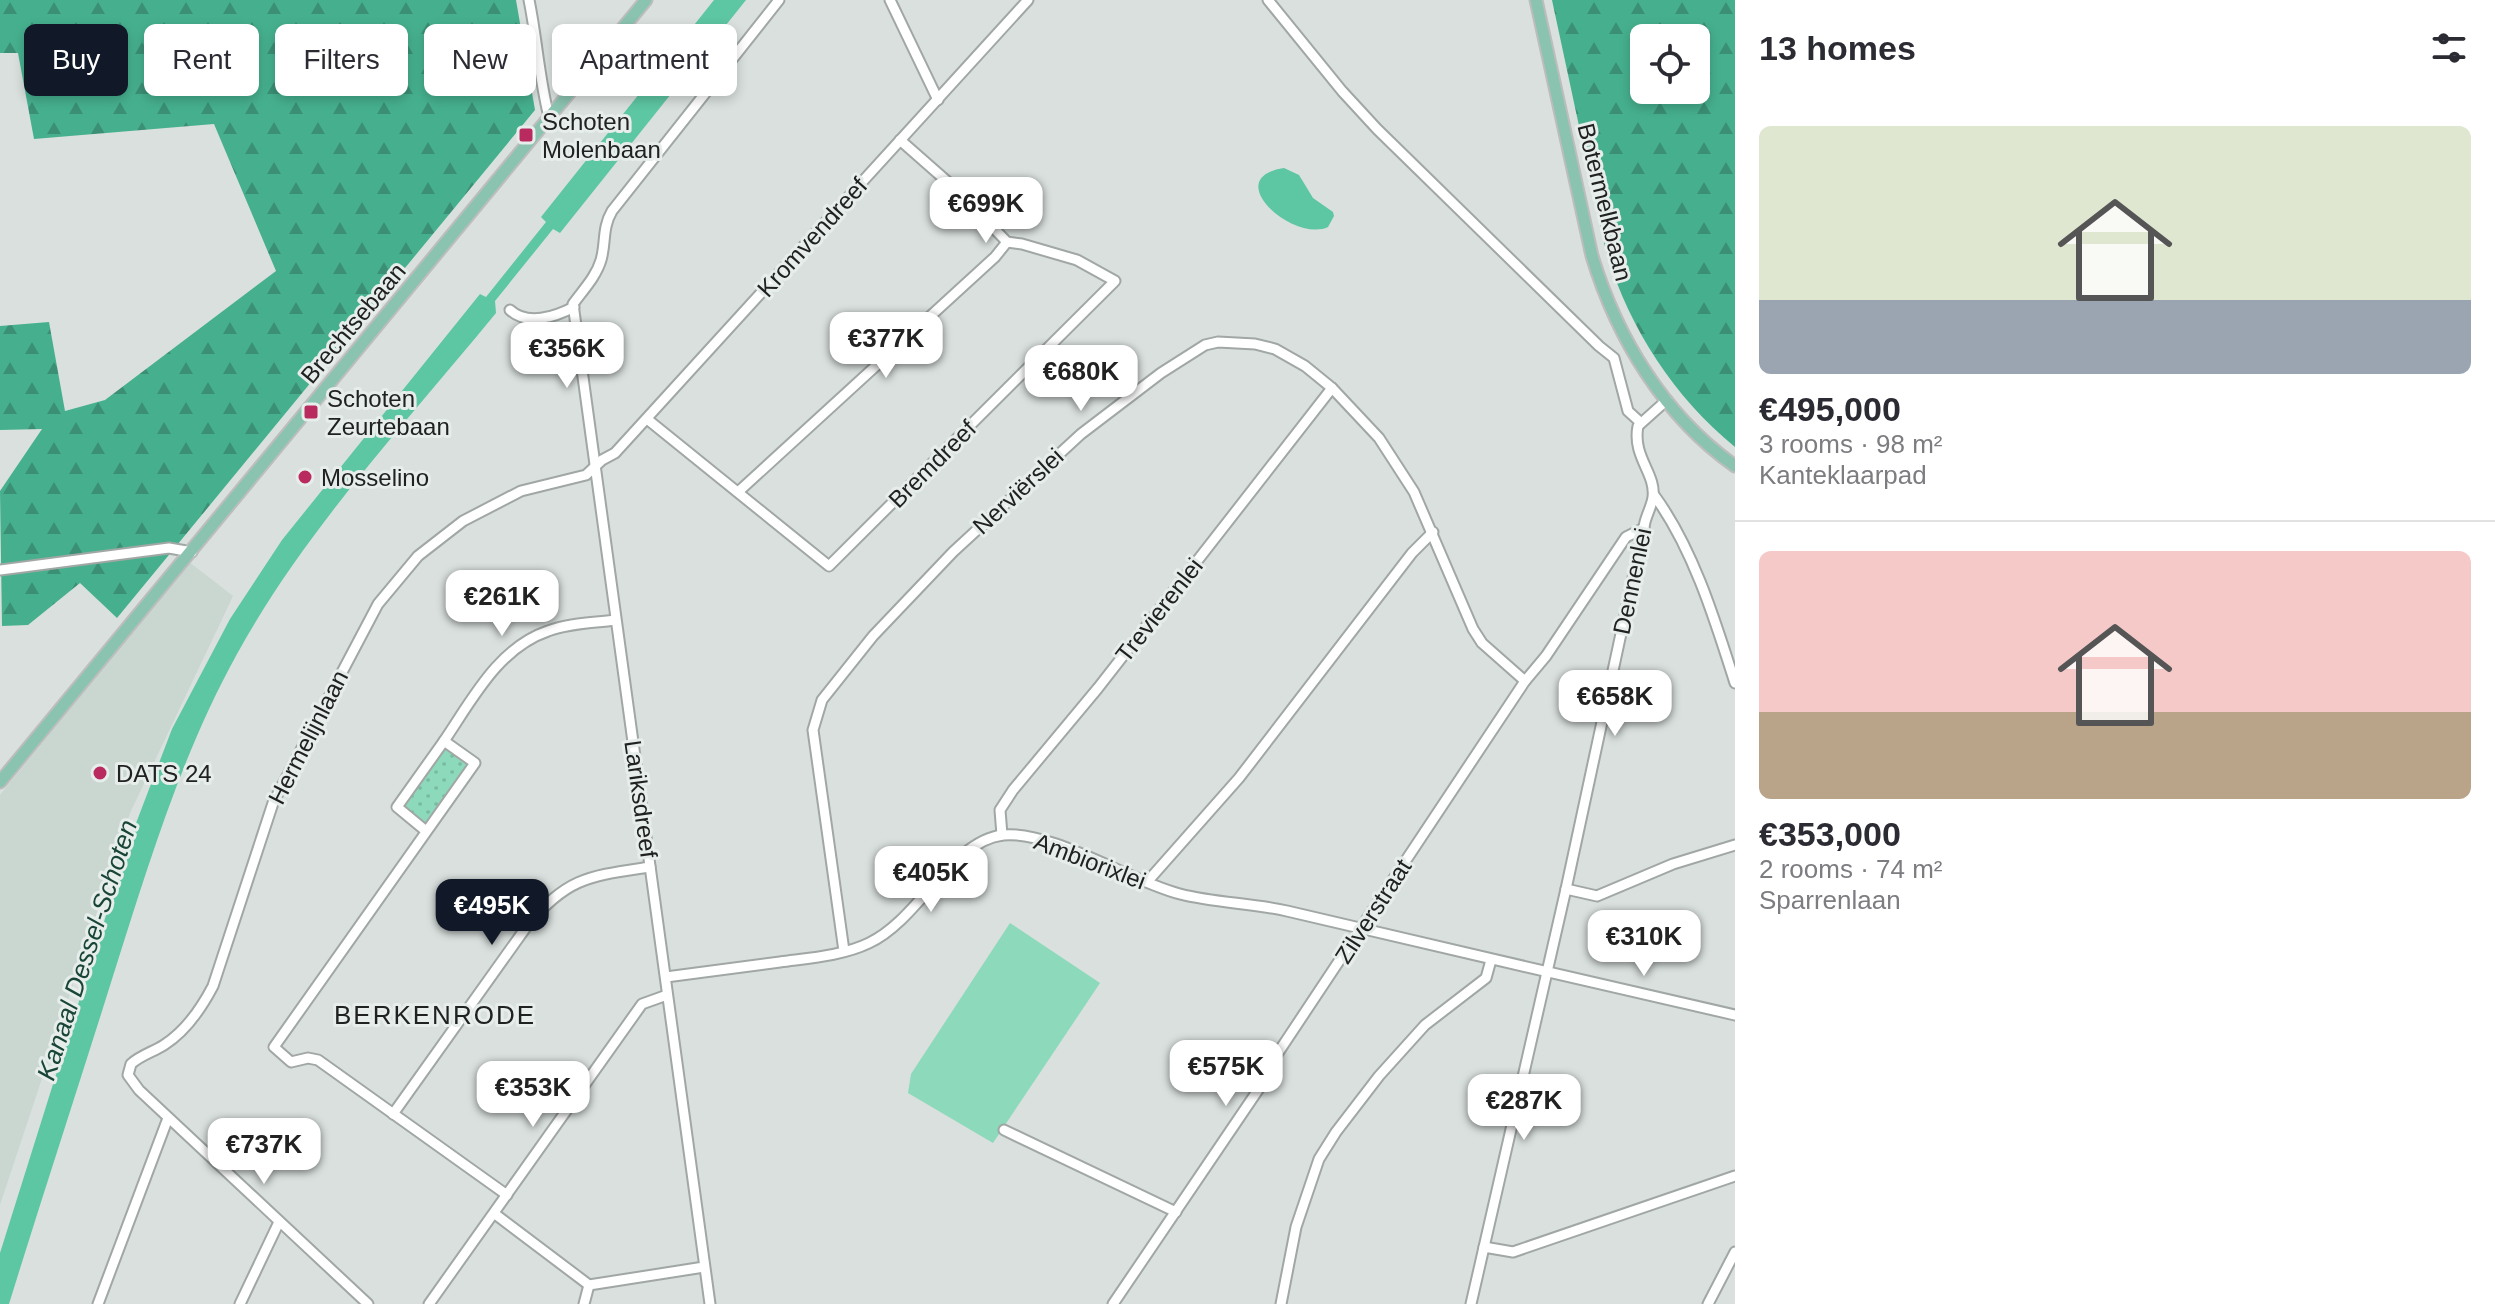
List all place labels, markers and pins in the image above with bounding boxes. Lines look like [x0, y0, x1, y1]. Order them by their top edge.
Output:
place label: Schoten Molenbaan [542, 108, 661, 163]
marker: Schoten Molenbaan [517, 126, 535, 144]
pin: €699K [930, 177, 1042, 245]
pin: €377K [830, 312, 942, 380]
pin: €356K [511, 322, 623, 390]
pin: €680K [1025, 345, 1137, 413]
place label: Schoten Zeurtebaan [327, 385, 450, 440]
marker: Schoten Zeurtebaan [302, 403, 320, 421]
place label: Mosselino [321, 464, 429, 491]
marker: Mosselino [296, 468, 314, 486]
pin: €261K [446, 570, 558, 638]
pin: €658K [1559, 670, 1671, 738]
place label: DATS 24 [116, 760, 212, 787]
marker: DATS 24 [91, 764, 109, 782]
pin: €405K [875, 846, 987, 914]
pin: €495K [436, 879, 548, 947]
pin: €310K [1588, 910, 1700, 978]
pin: €575K [1170, 1040, 1282, 1108]
pin: €353K [477, 1061, 589, 1129]
pin: €287K [1468, 1074, 1580, 1142]
pin: €737K [208, 1118, 320, 1186]

